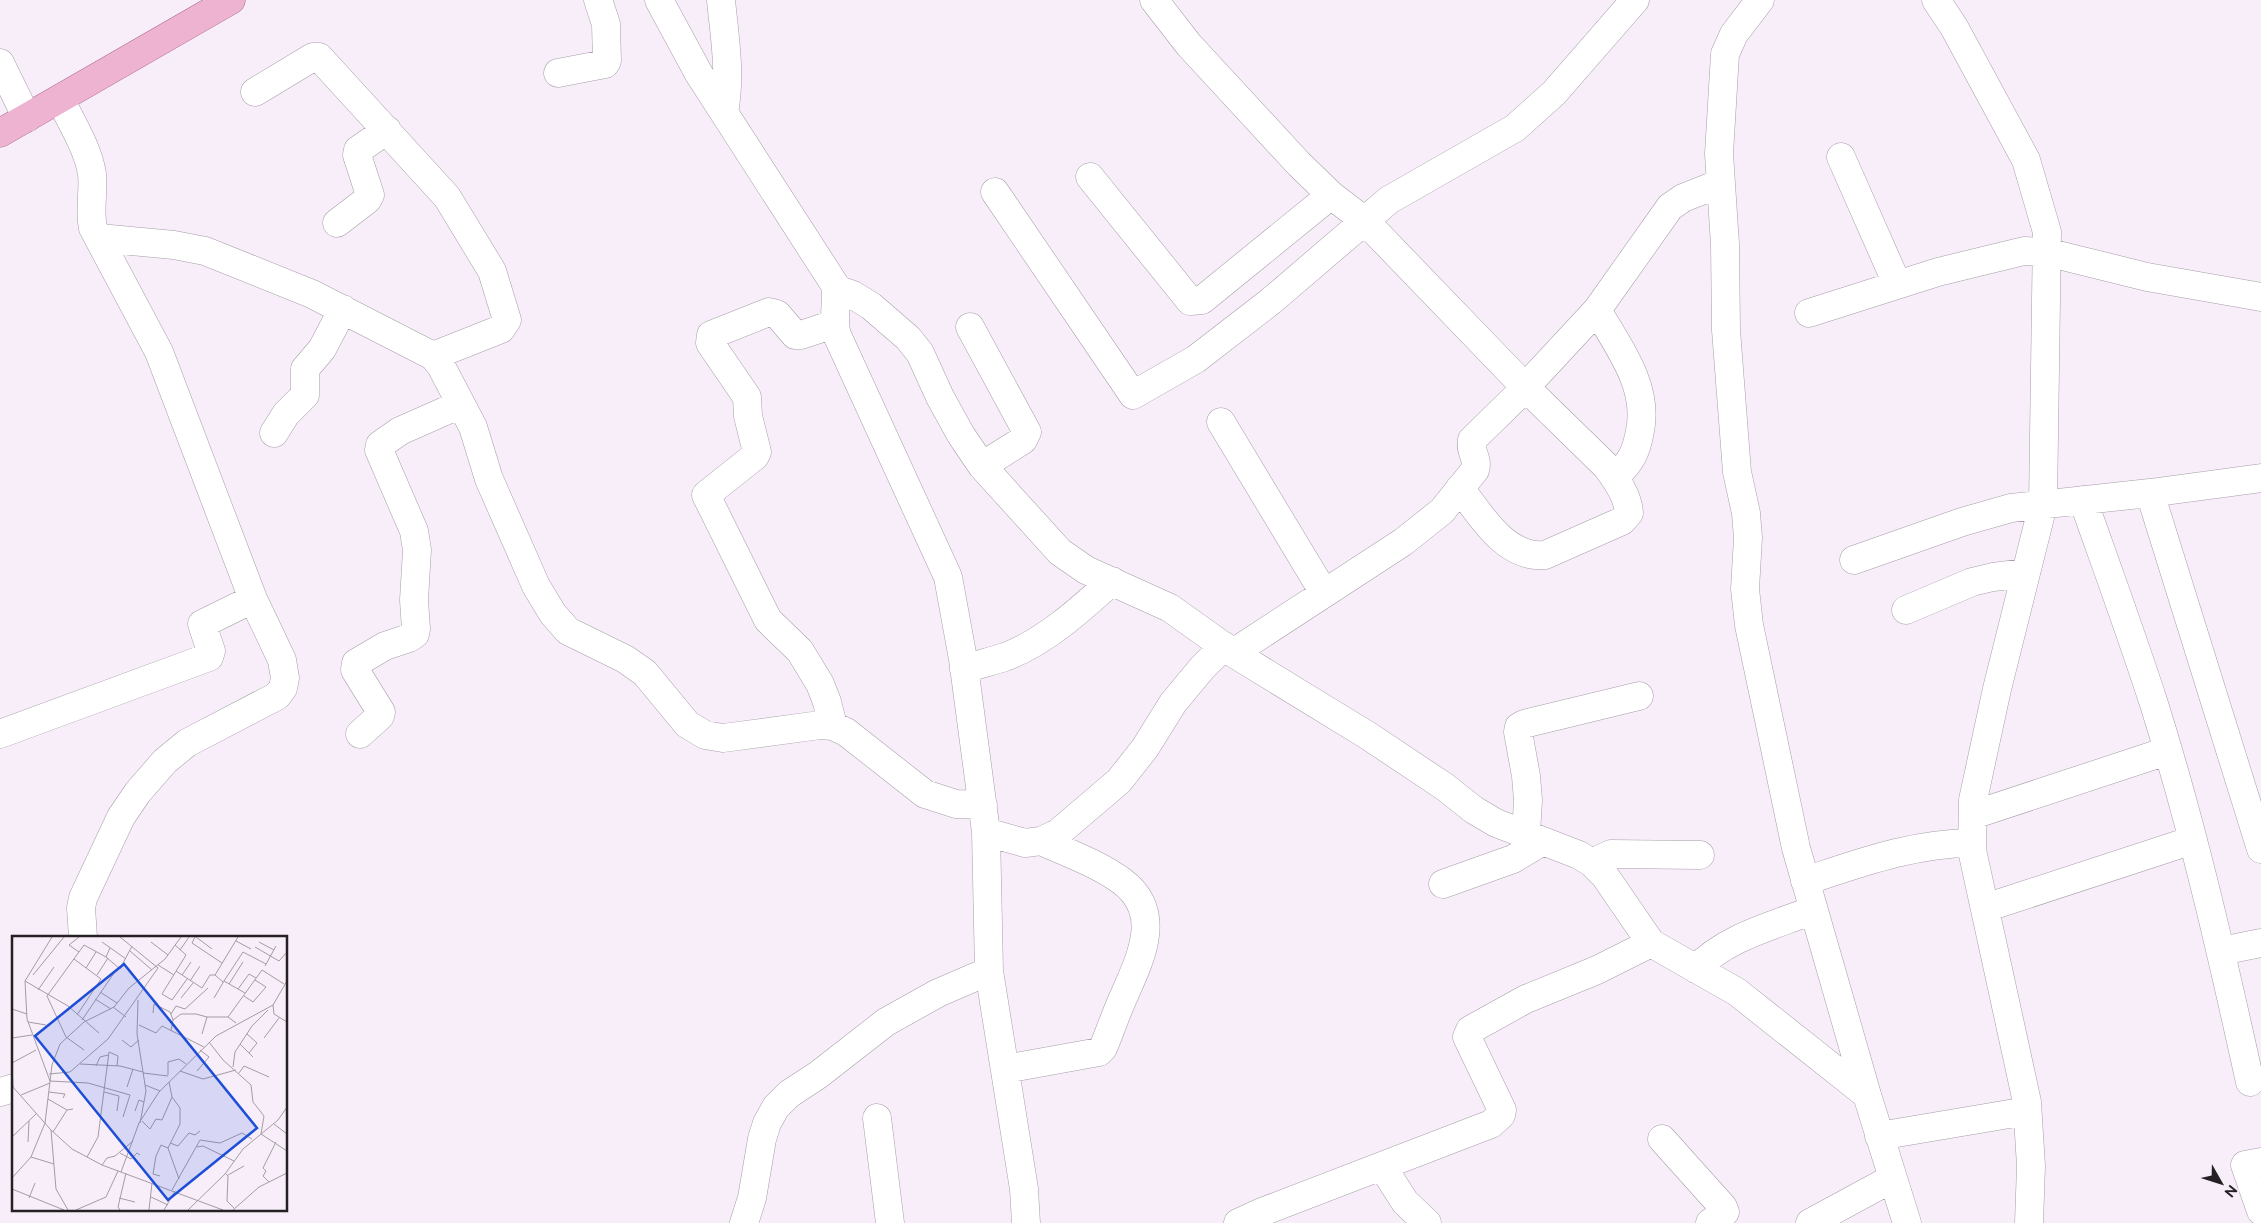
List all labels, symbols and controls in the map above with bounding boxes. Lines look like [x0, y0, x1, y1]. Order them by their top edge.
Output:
inset map [12, 936, 288, 1210]
north arrow [2196, 1158, 2246, 1208]
text: N [2222, 1182, 2241, 1200]

